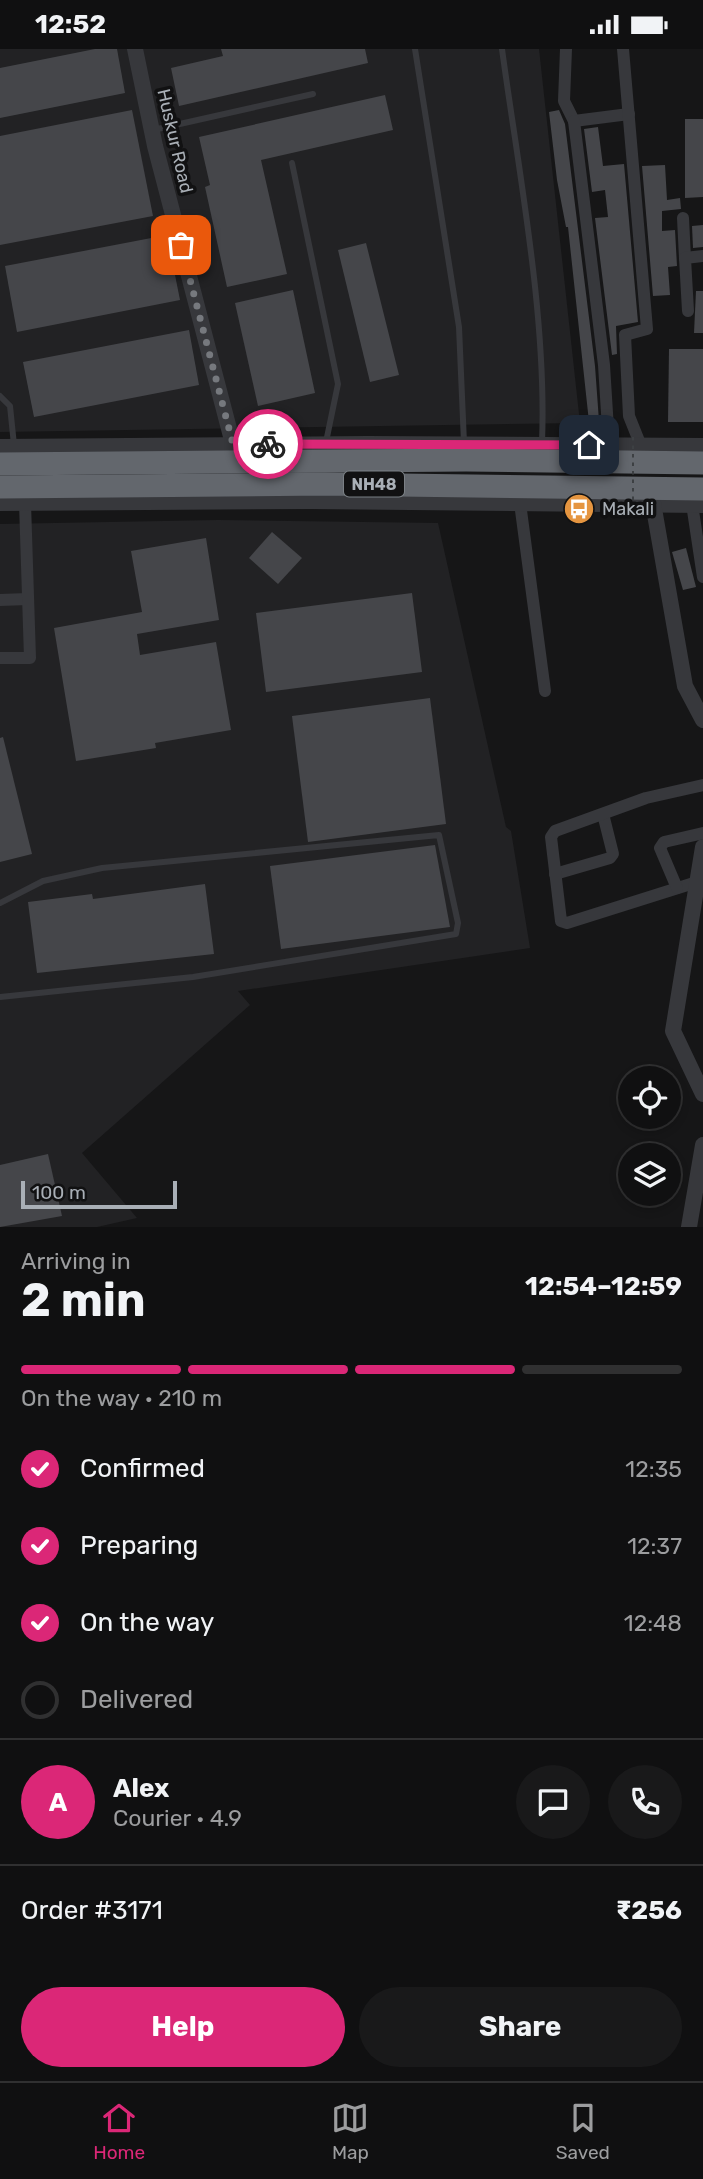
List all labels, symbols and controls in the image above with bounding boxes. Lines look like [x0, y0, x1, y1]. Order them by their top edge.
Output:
text: 12:52 [35, 9, 106, 40]
street label: Huskur Road [152, 87, 198, 195]
pin [151, 215, 211, 275]
icon: bag [162, 226, 200, 264]
courier [233, 409, 303, 479]
pin [559, 415, 619, 475]
icon: bike [249, 425, 287, 463]
icon: home [570, 426, 608, 464]
road number: NH48 [344, 471, 404, 497]
bus stop icon: Makali [562, 492, 596, 526]
place label: Makali [602, 498, 654, 520]
map controls [618, 1066, 681, 1206]
button: locate [618, 1066, 681, 1129]
button: layers [618, 1143, 681, 1206]
scale bar [21, 1178, 177, 1210]
text: 100 m [32, 1181, 86, 1204]
text: Arriving in [21, 1247, 131, 1275]
text: 12:54–12:59 [525, 1271, 682, 1302]
text: 2 min [21, 1273, 146, 1328]
text: On the way · 210 m [21, 1384, 222, 1412]
icon: check [21, 1450, 59, 1488]
text: Confirmed [80, 1453, 205, 1484]
text: 12:35 [625, 1455, 682, 1483]
icon: check [21, 1527, 59, 1565]
text: Preparing [80, 1530, 198, 1561]
text: 12:37 [627, 1532, 682, 1560]
icon: check [21, 1604, 59, 1642]
text: On the way [80, 1607, 214, 1638]
text: 12:48 [624, 1609, 682, 1637]
text: Delivered [80, 1684, 193, 1715]
button: chat [516, 1765, 590, 1839]
button: phone [608, 1765, 682, 1839]
text: Alex [113, 1773, 169, 1804]
text: A [49, 1787, 67, 1818]
text: Courier · 4.9 [113, 1804, 242, 1832]
text: Order #3171 [21, 1895, 163, 1926]
text: ₹256 [616, 1895, 682, 1926]
button: Help [21, 1987, 345, 2067]
button: Share [359, 1987, 682, 2067]
tab: Home [93, 2099, 145, 2164]
tab: Map [331, 2099, 369, 2164]
tab: Saved [556, 2099, 610, 2164]

